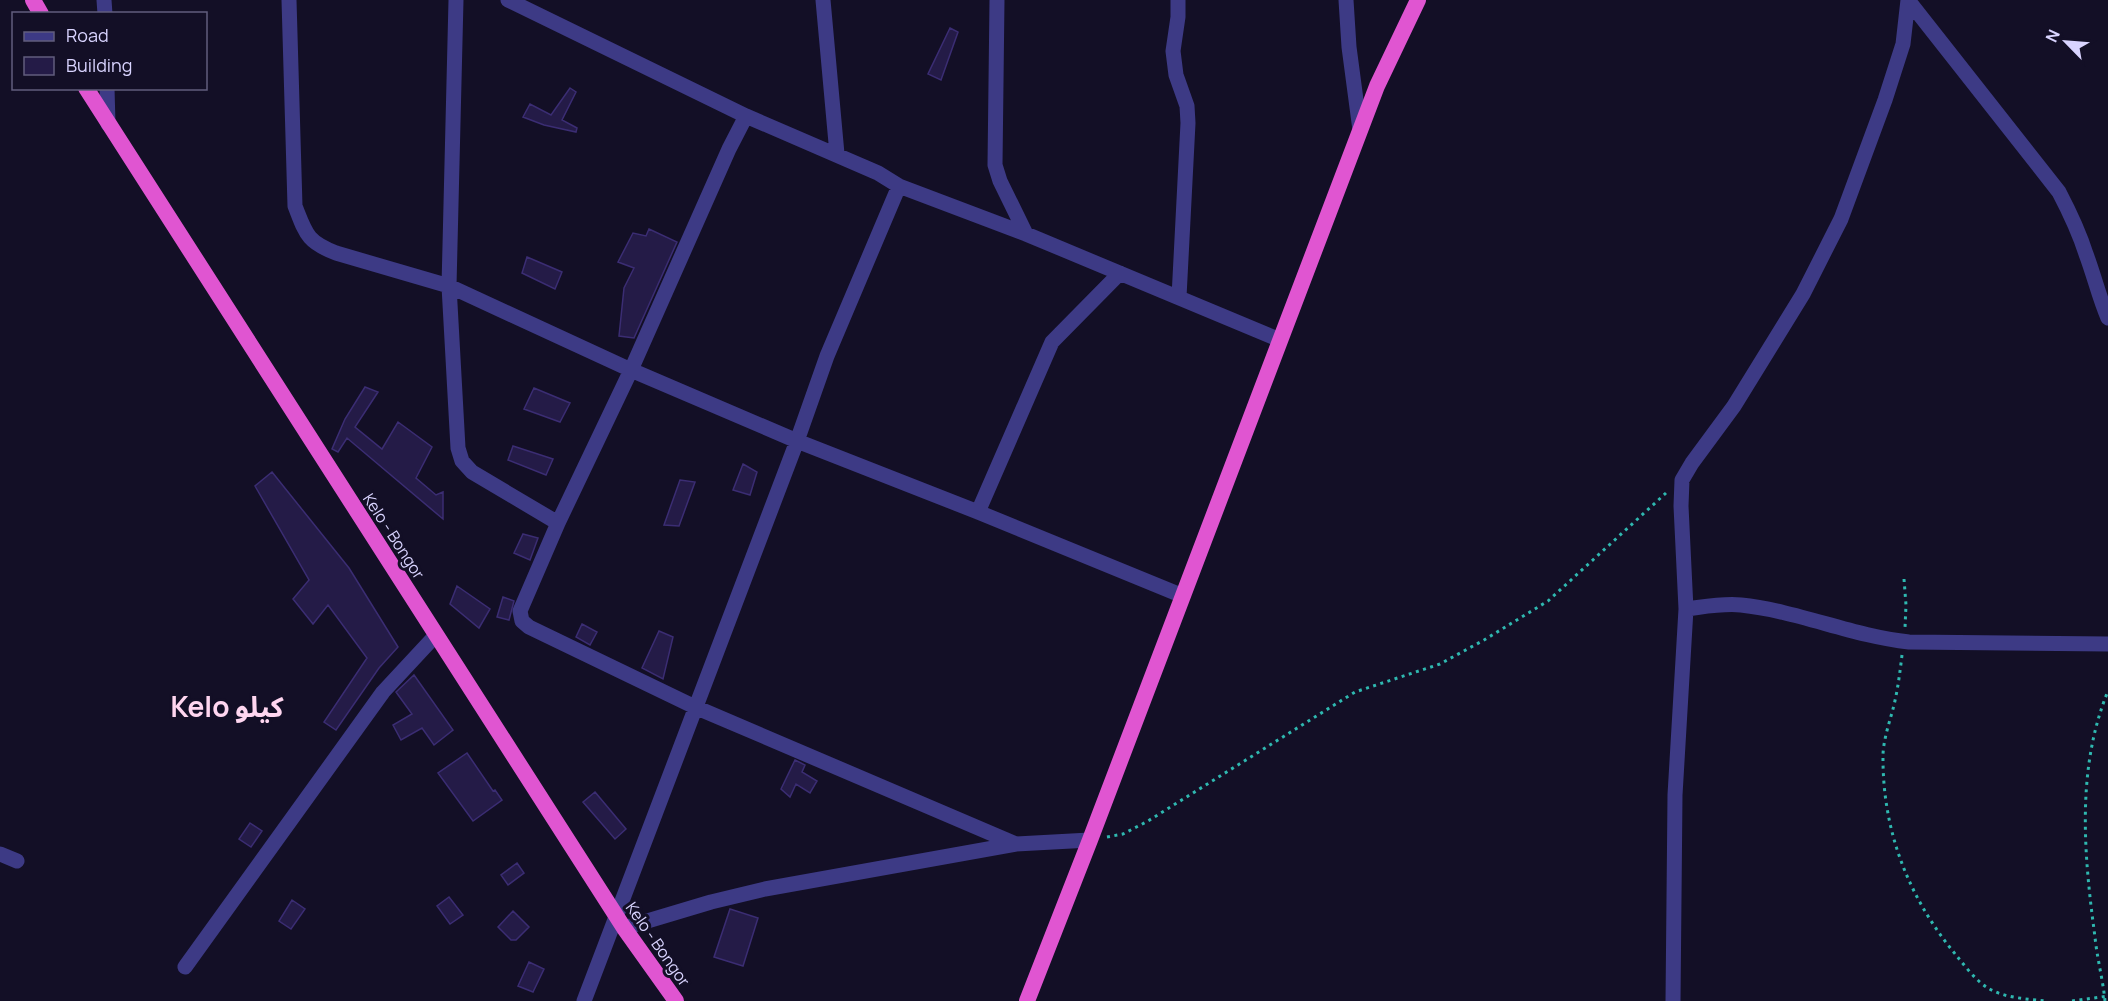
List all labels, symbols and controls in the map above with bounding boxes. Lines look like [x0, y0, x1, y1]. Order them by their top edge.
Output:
legend [12, 12, 207, 90]
north arrow [2036, 12, 2096, 72]
text: Road [66, 23, 109, 47]
text: N [2040, 26, 2065, 46]
text: Building [66, 53, 132, 77]
street label: Kelo - Bongor [358, 489, 430, 583]
district label: Kelo كيلو [170, 687, 284, 725]
street label: Kelo - Bongor [621, 898, 695, 991]

